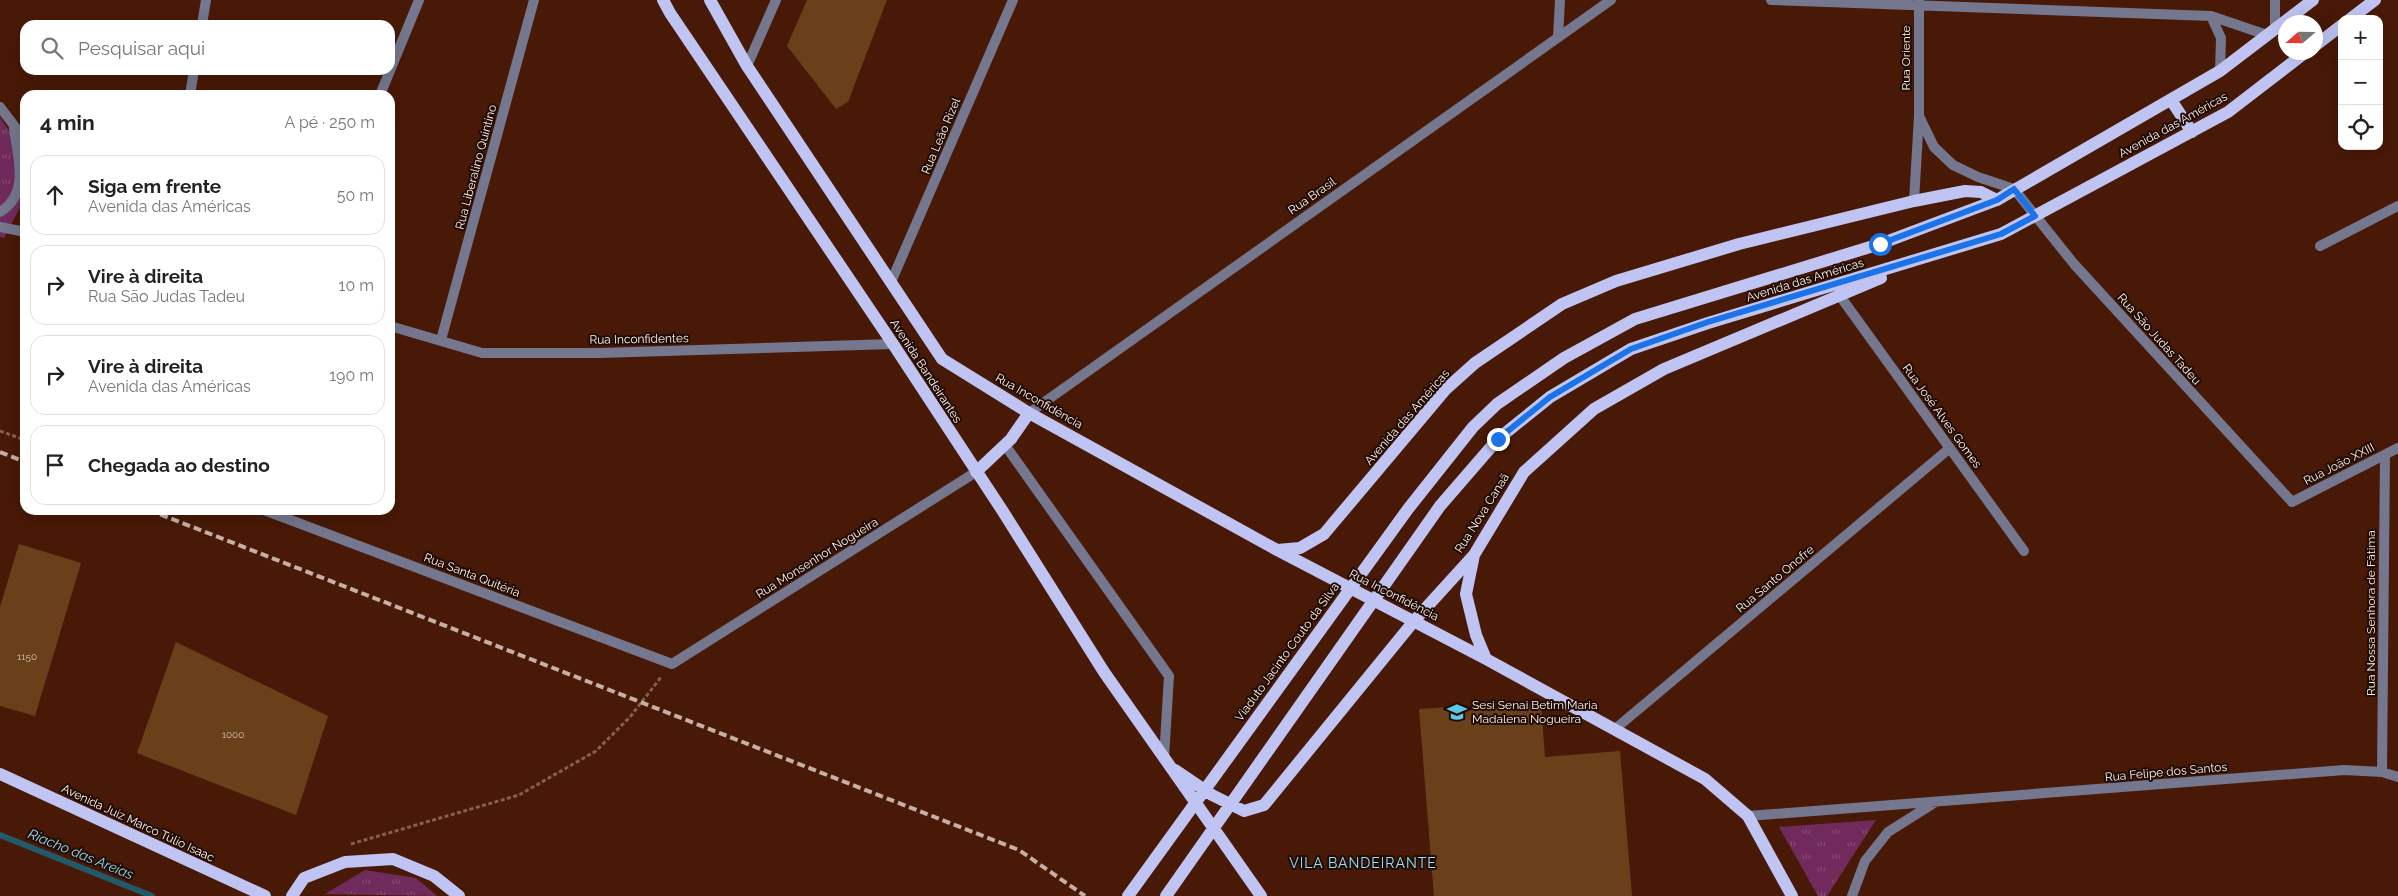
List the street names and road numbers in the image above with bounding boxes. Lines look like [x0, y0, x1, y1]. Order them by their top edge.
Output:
street label: Rua Oriente [1899, 25, 1913, 91]
street label: Avenida das Américas [2116, 89, 2230, 161]
street label: Rua Leão Rizel [919, 95, 964, 176]
street label: Rua Liberalino Quintino [453, 103, 499, 231]
street label: Rua Brasil [1286, 174, 1339, 217]
street label: Avenida das Américas [1745, 255, 1866, 305]
street label: Rua São Judas Tadeu [2114, 291, 2204, 387]
street label: Avenida Bandeirantes [887, 317, 965, 426]
street label: Rua Inconfidentes [589, 331, 689, 347]
street label: Rua José Alves Gomes [1899, 361, 1985, 471]
street label: Avenida das Américas [1362, 366, 1452, 468]
street label: Rua Inconfidência [993, 370, 1085, 432]
street label: Rua João XXIII [2301, 440, 2377, 488]
street label: Rua Nova Canaã [1452, 471, 1512, 555]
street label: Rua Monsenhor Nogueira [753, 515, 881, 601]
street label: Rua Nossa Senhora de Fátima [2364, 530, 2378, 696]
street label: Rua Santo Onofre [1733, 542, 1817, 616]
street label: Rua Santa Quitéria [422, 550, 522, 600]
street label: Rua Inconfidência [1347, 566, 1441, 624]
street label: Viaduto Jacinto Couto da Silva [1232, 580, 1342, 724]
street label: Rua Felipe dos Santos [2104, 760, 2228, 784]
street label: Avenida Juiz Marco Túlio Isaac [59, 781, 217, 865]

